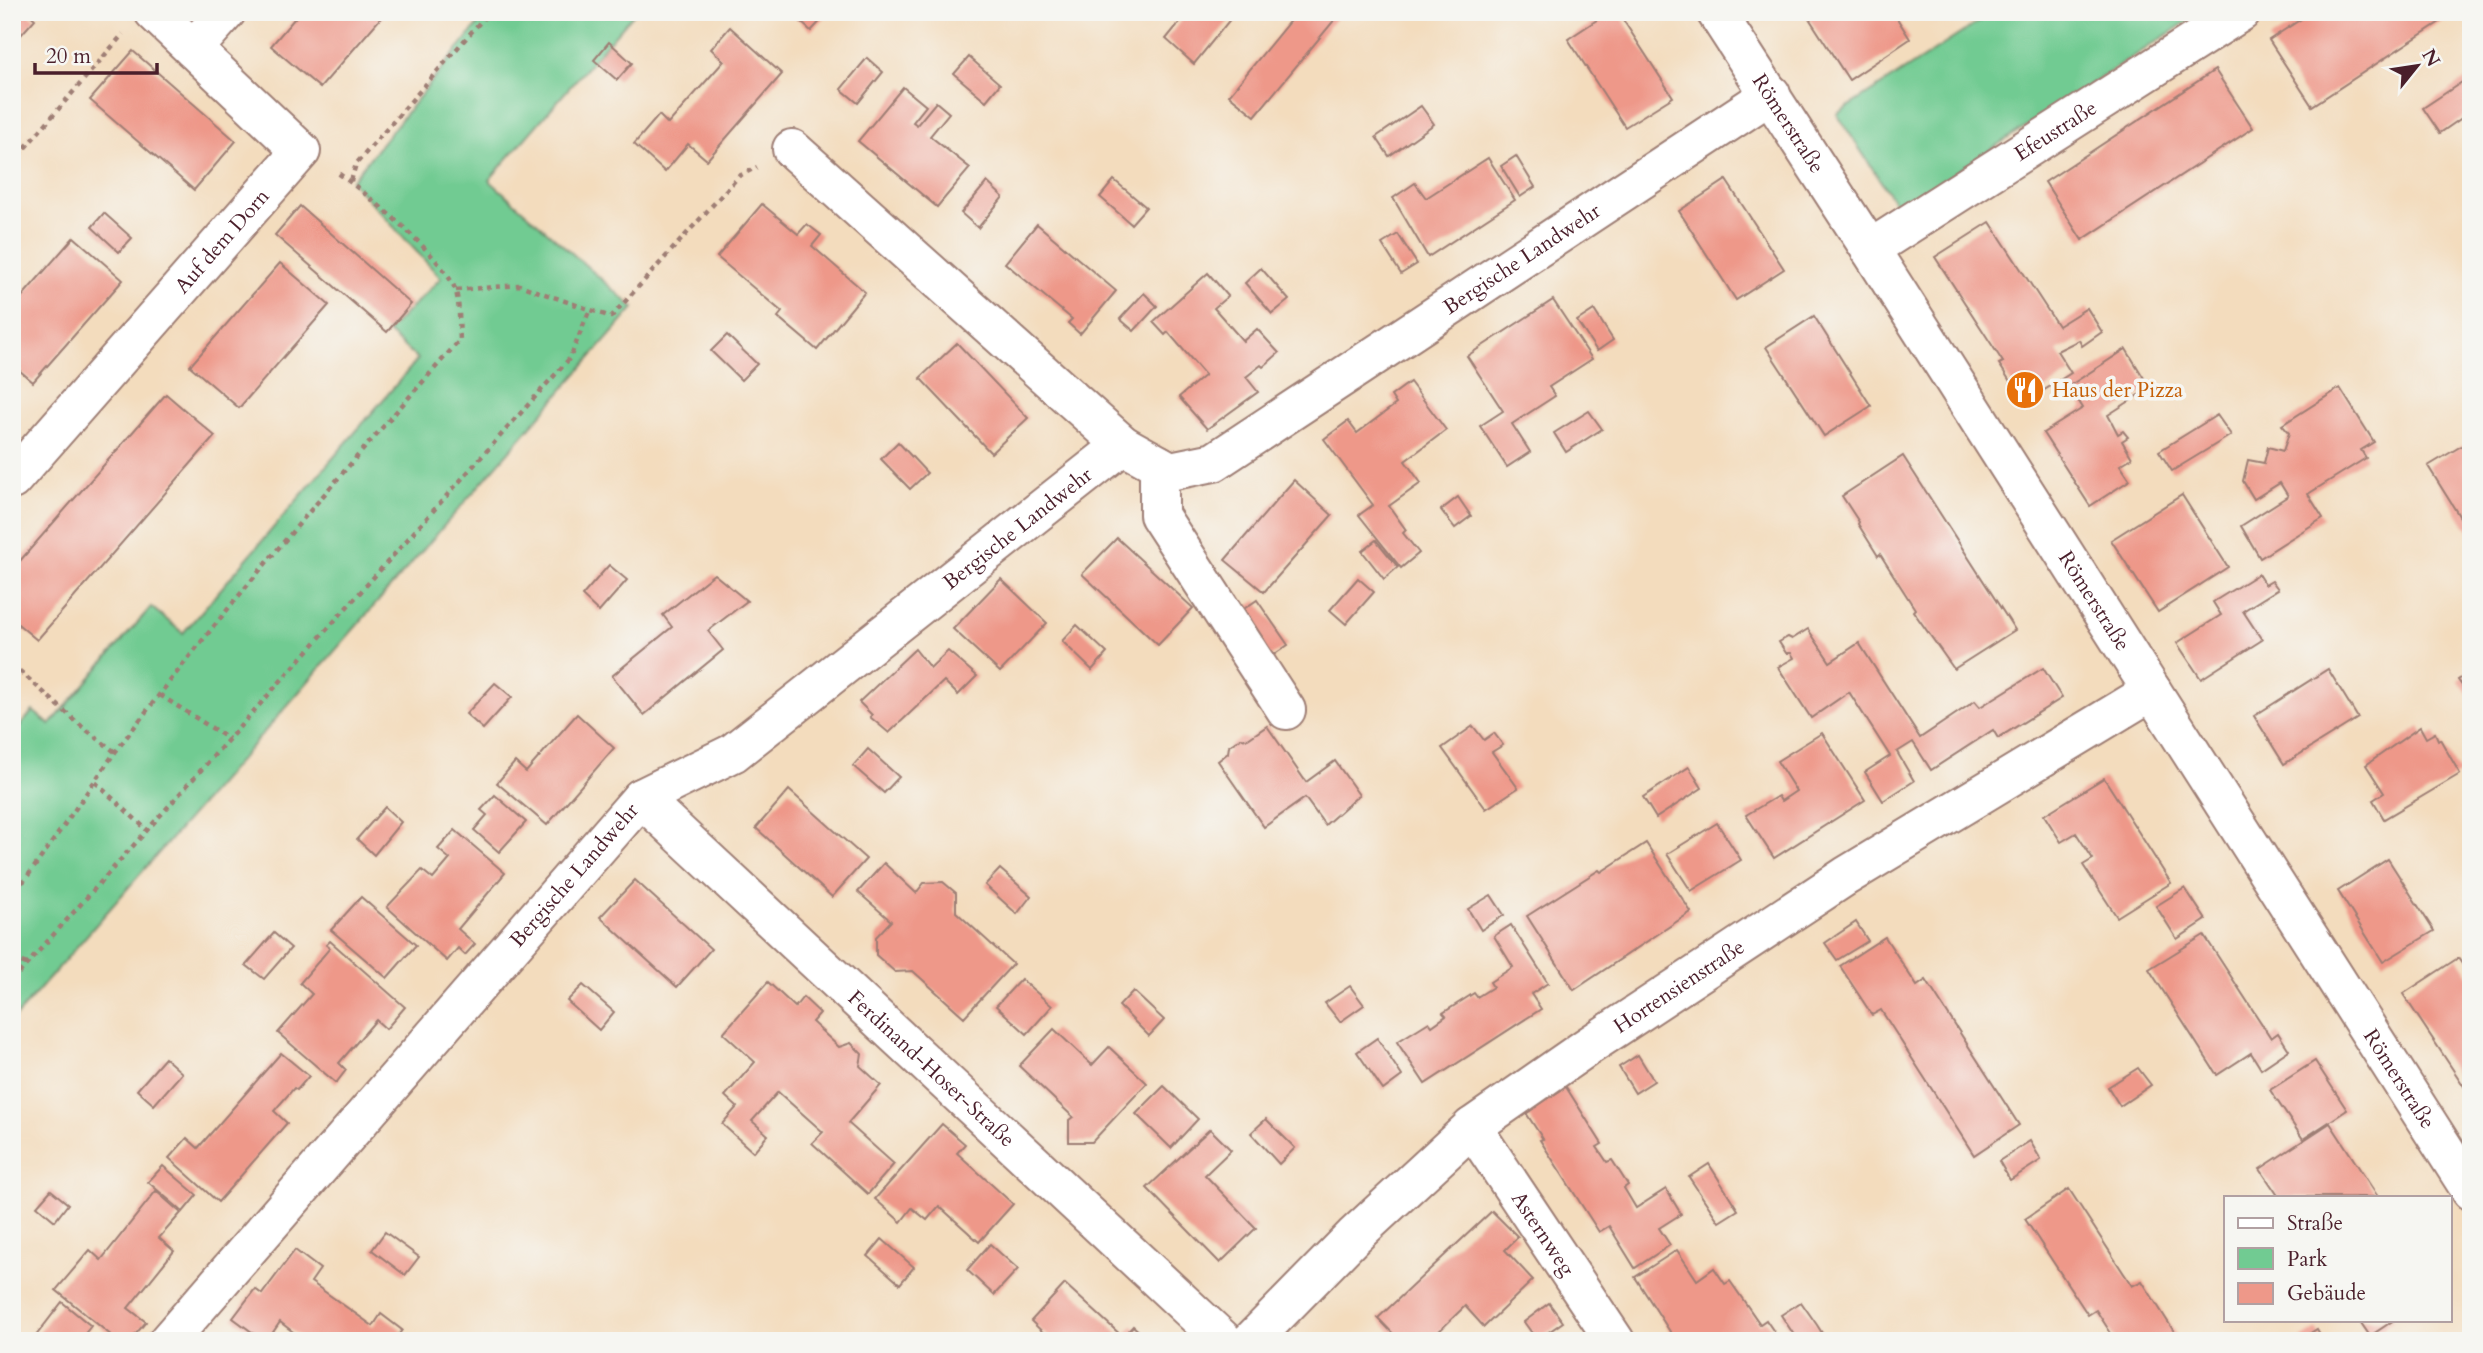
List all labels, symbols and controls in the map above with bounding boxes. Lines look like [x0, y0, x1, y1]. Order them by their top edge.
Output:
scale bar [35, 32, 158, 76]
north arrow [2382, 32, 2452, 102]
text: 20 m [46, 42, 91, 71]
text: N [2415, 44, 2446, 72]
street label: Römerstraße [1745, 68, 1831, 179]
street label: Efeustraße [2009, 94, 2103, 168]
street label: Auf dem Dorn [168, 183, 276, 300]
street label: Bergische Landwehr [1438, 196, 1607, 322]
restaurant icon: Haus der Pizza [2004, 369, 2046, 411]
place label: Haus der Pizza [2052, 376, 2183, 405]
street label: Bergische Landwehr [937, 460, 1099, 597]
street label: Römerstraße [2051, 546, 2137, 657]
street label: Bergische Landwehr [503, 797, 646, 954]
street label: Hortensienstraße [1608, 933, 1750, 1041]
street label: Ferdinand-Hoser-Straße [841, 984, 1021, 1154]
street label: Römerstraße [2356, 1024, 2442, 1135]
street label: Asternweg [1504, 1186, 1582, 1282]
legend [2224, 1196, 2452, 1322]
text: Straße [2287, 1209, 2343, 1238]
text: Park [2287, 1245, 2328, 1274]
text: Gebäude [2287, 1279, 2366, 1308]

